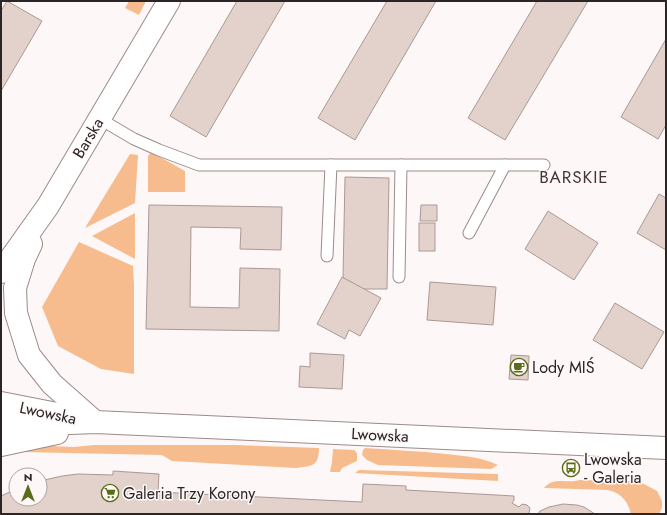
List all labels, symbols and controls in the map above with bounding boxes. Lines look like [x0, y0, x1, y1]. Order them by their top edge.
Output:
street label: Barska [67, 114, 109, 162]
district label: BARSKIE [539, 165, 609, 189]
place label: Lody MIŚ [532, 356, 595, 379]
cafe icon: Lody MIŚ [509, 357, 529, 377]
street label: Lwowska [17, 396, 79, 430]
street label: Lwowska [351, 422, 409, 448]
place label: Lwowska - Galeria [584, 448, 642, 489]
bus stop icon: Lwowska - Galeria [561, 458, 581, 478]
north arrow [8, 467, 48, 507]
text: N [24, 469, 32, 485]
place label: Galeria Trzy Korony [123, 482, 256, 505]
supermarket icon: Galeria Trzy Korony [100, 483, 120, 503]

